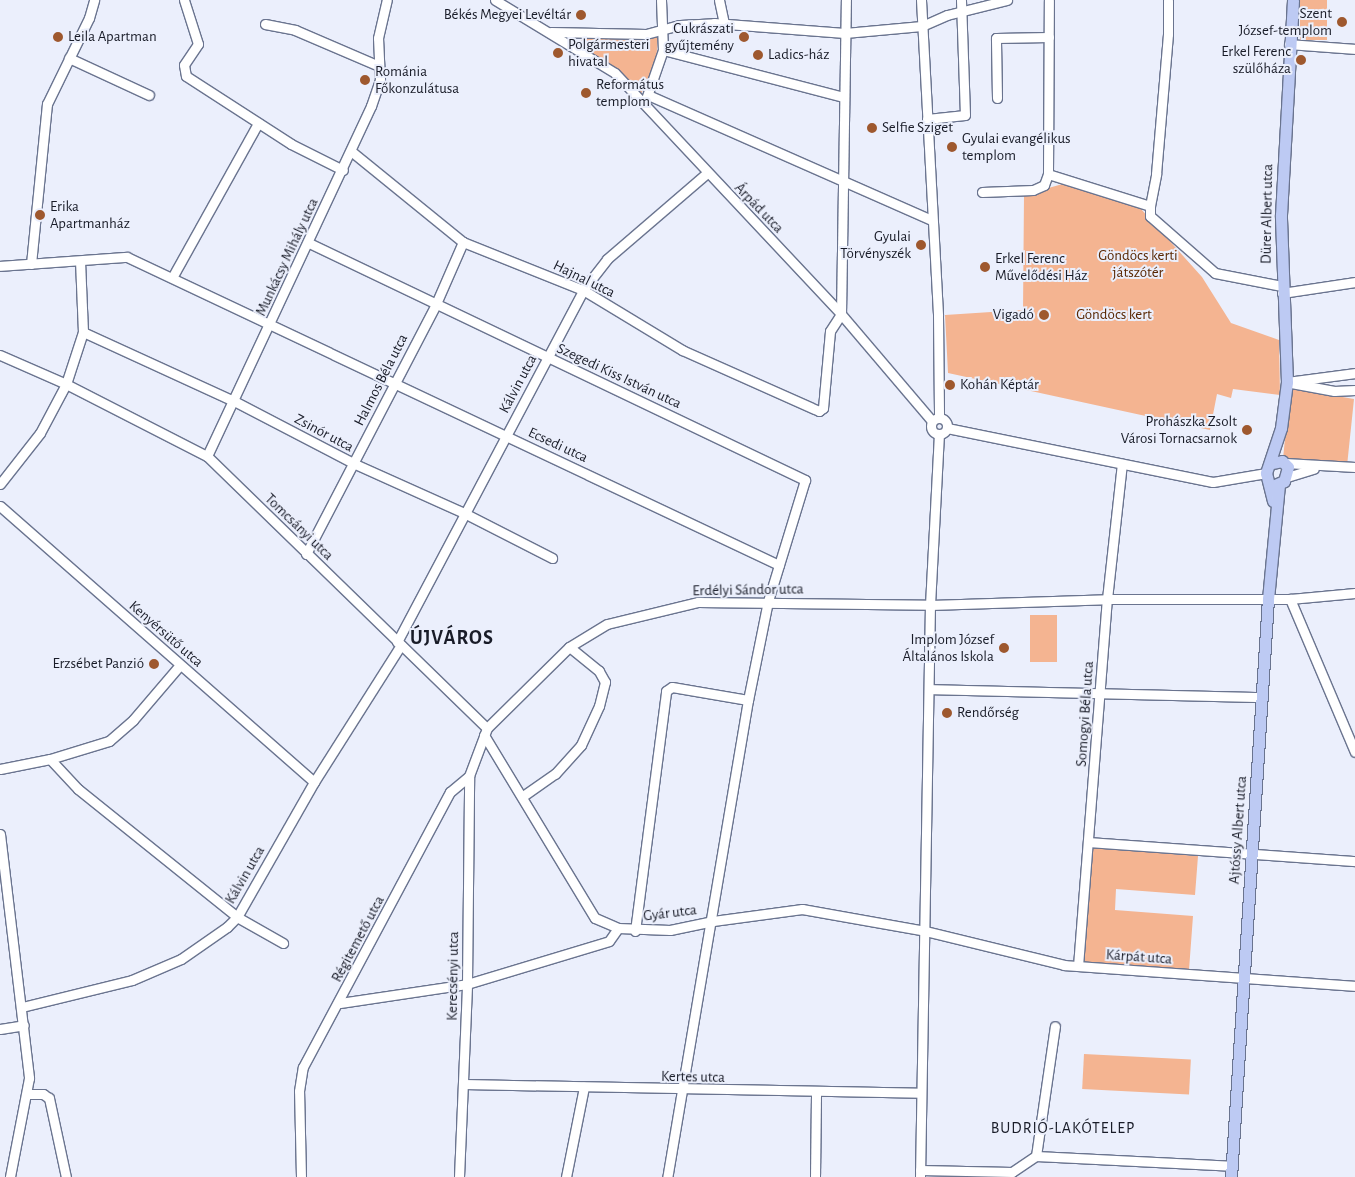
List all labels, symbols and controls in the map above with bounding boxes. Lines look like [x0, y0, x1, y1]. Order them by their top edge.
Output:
place label: Szent József-templom [1239, 4, 1332, 39]
place label: Békés Megyei Levéltár [444, 6, 571, 24]
marker: Békés Megyei Levéltár [575, 9, 587, 21]
marker: Szent József-templom [1336, 16, 1348, 28]
place label: Cukrászati gyűjtemény [664, 19, 734, 54]
place label: Leila Apartman [68, 28, 157, 46]
marker: Leila Apartman [52, 31, 64, 43]
marker: Cukrászati gyűjtemény [738, 31, 750, 43]
place label: Polgármesteri hivatal [568, 35, 649, 70]
place label: Erkel Ferenc szülőháza [1221, 42, 1291, 77]
place label: Ladics-ház [768, 46, 829, 64]
marker: Polgármesteri hivatal [552, 47, 564, 59]
marker: Ladics-ház [752, 49, 764, 61]
marker: Erkel Ferenc szülőháza [1295, 54, 1307, 66]
place label: Románia Főkonzulátusa [375, 62, 459, 97]
marker: Románia Főkonzulátusa [359, 74, 371, 86]
place label: Református templom [596, 75, 664, 110]
marker: Református templom [580, 87, 592, 99]
place label: Selfie Sziget [882, 119, 953, 137]
marker: Selfie Sziget [866, 122, 878, 134]
place label: Gyulai evangélikus templom [962, 129, 1071, 164]
marker: Gyulai evangélikus templom [946, 141, 958, 153]
street label: Dürer Albert utca [1257, 164, 1277, 264]
street label: Árpád utca [731, 179, 787, 237]
street label: Munkácsy Mihály utca [252, 195, 322, 319]
place label: Erika Apartmanház [50, 197, 130, 232]
marker: Erika Apartmanház [34, 209, 46, 221]
place label: Gyulai Törvényszék [840, 227, 911, 262]
marker: Gyulai Törvényszék [915, 239, 927, 251]
park label: Göndöcs kerti játszótér [1098, 246, 1178, 281]
place label: Erkel Ferenc Művelődési Ház [995, 249, 1088, 284]
street label: Hajnal utca [550, 256, 618, 302]
marker: Erkel Ferenc Művelődési Ház [979, 261, 991, 273]
place label: Vigadó [993, 306, 1034, 324]
park label: Göndöcs kert [1076, 306, 1152, 324]
marker: Vigadó [1038, 309, 1050, 321]
street label: Halmos Béla utca [350, 331, 412, 429]
street label: Szegedi Kiss István utca [554, 339, 684, 413]
street label: Kálvin utca [495, 352, 541, 416]
place label: Kohán Képtár [960, 376, 1039, 394]
marker: Kohán Képtár [944, 379, 956, 391]
street label: Zsinór utca [291, 410, 357, 456]
place label: Prohászka Zsolt Városi Tornacsarnok [1121, 412, 1237, 447]
street label: Ecsedi utca [525, 423, 591, 467]
marker: Prohászka Zsolt Városi Tornacsarnok [1241, 424, 1253, 436]
street label: Tomcsányi utca [261, 490, 337, 564]
street label: Erdélyi Sándor utca [692, 580, 804, 600]
street label: Kenyérsütő utca [125, 597, 207, 671]
district label: ÚJVÁROS [409, 626, 495, 650]
place label: Implom József Általános Iskola [902, 630, 994, 665]
marker: Implom József Általános Iskola [998, 642, 1010, 654]
place label: Erzsébet Panzió [52, 655, 144, 673]
marker: Erzsébet Panzió [148, 658, 160, 670]
street label: Somogyi Béla utca [1072, 661, 1098, 767]
place label: Rendőrség [957, 704, 1019, 722]
marker: Rendőrség [941, 707, 953, 719]
street label: Ajtóssy Albert utca [1225, 775, 1251, 885]
street label: Kálvin utca [221, 843, 269, 907]
street label: Régitemető utca [328, 893, 388, 985]
street label: Gyár utca [642, 901, 698, 925]
street label: Kerecsényi utca [443, 931, 463, 1021]
street label: Kárpát utca [1105, 946, 1173, 968]
street label: Kertes utca [661, 1067, 725, 1087]
district label: BUDRIÓ-LAKÓTELEP [989, 1118, 1137, 1138]

